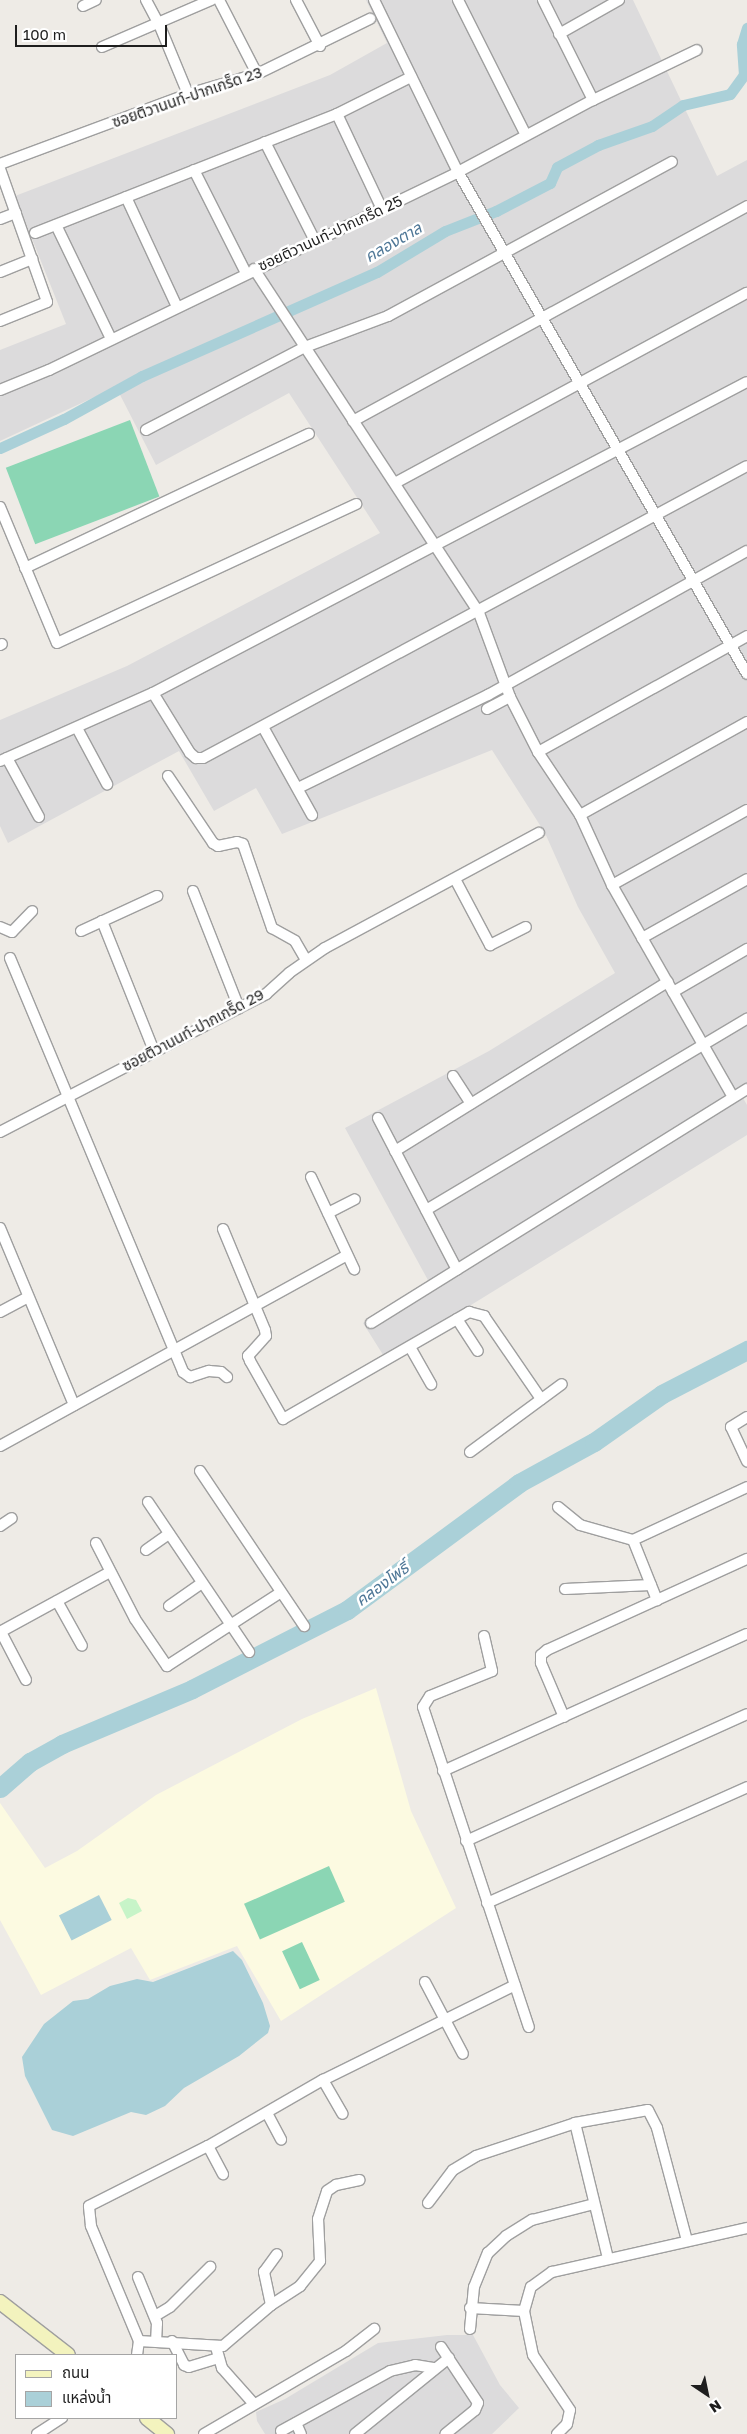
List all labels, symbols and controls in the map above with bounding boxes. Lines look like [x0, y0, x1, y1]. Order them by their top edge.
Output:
scale bar [18, 15, 170, 47]
text: 100 m [23, 25, 66, 43]
street label: ซอยติวานนท์-ปากเกร็ด 23 [110, 63, 264, 131]
street label: ซอยติวานนท์-ปากเกร็ด 25 [255, 192, 405, 274]
water label: คลองตาล [361, 218, 425, 266]
street label: ซอยติวานนท์-ปากเกร็ด 29 [119, 985, 267, 1075]
water label: คลองโพธิ์ [352, 1558, 412, 1610]
legend [15, 2354, 178, 2419]
text: ถนน [62, 2363, 89, 2381]
north arrow [682, 2369, 732, 2419]
text: แหล่งน้ำ [62, 2388, 111, 2406]
text: N [707, 2397, 725, 2417]

